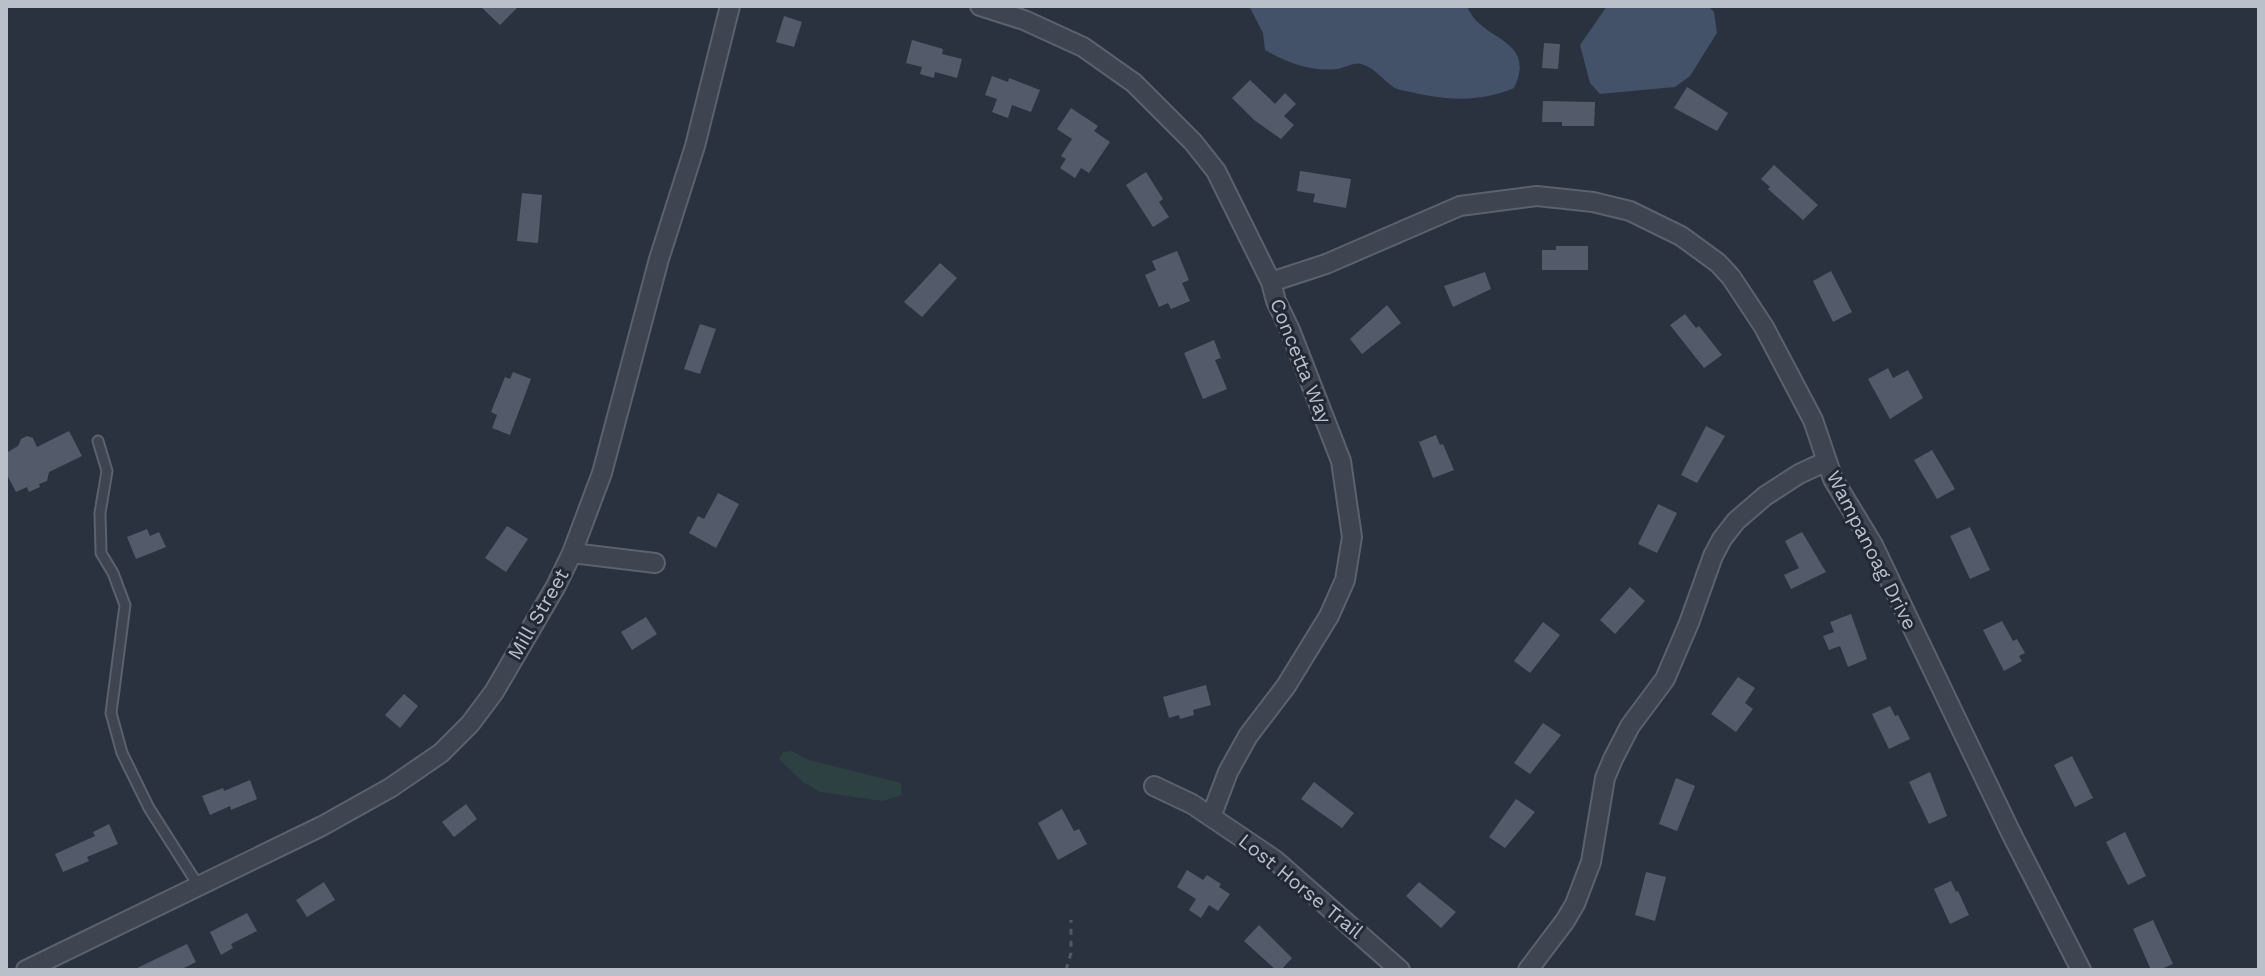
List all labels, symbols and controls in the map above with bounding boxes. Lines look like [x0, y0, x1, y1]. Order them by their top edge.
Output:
street label: Concetta Way [1265, 295, 1337, 428]
street label: Wampanoag Drive [1821, 466, 1923, 634]
street label: Mill Street [502, 564, 574, 664]
street label: Lost Horse Trail [1234, 828, 1368, 944]

